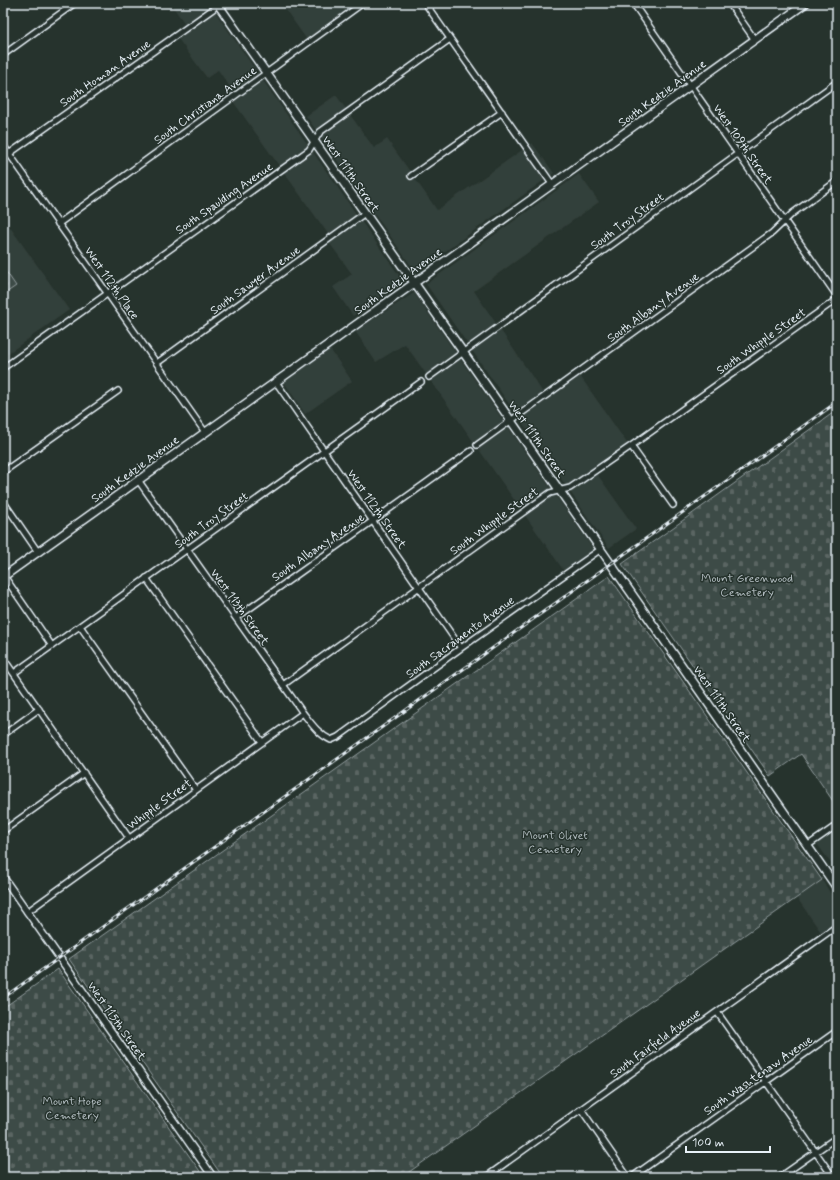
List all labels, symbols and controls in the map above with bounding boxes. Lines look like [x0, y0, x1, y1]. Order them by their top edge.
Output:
street label: South Homan Avenue [57, 36, 155, 111]
street label: South Kedzie Avenue [615, 56, 710, 131]
street label: South Christiana Avenue [151, 63, 260, 149]
street label: West 109th Street [709, 101, 776, 188]
street label: West 111th Street [318, 133, 383, 216]
street label: South Spaulding Avenue [173, 159, 277, 239]
street label: South Troy Street [588, 189, 668, 254]
street label: South Sawyer Avenue [207, 242, 304, 319]
street label: West 112th Place [80, 244, 142, 323]
street label: South Kedzie Avenue [351, 244, 446, 319]
street label: South Albany Avenue [604, 269, 703, 347]
street label: South Whipple Street [714, 305, 810, 379]
street label: West 111th Street [504, 398, 569, 481]
street label: South Kedzie Avenue [88, 432, 183, 507]
street label: West 112th Street [343, 467, 409, 552]
street label: South Whipple Street [447, 484, 542, 559]
street label: South Troy Street [172, 488, 252, 553]
street label: South Albany Avenue [269, 509, 369, 586]
street label: West 113th Street [206, 566, 272, 649]
park label: Mount Greenwood Cemetery [701, 571, 793, 601]
street label: South Sacramento Avenue [403, 593, 518, 683]
street label: West 111th Street [689, 663, 754, 746]
street label: Whipple Street [124, 776, 196, 834]
park label: Mount Olivet Cemetery [522, 828, 588, 858]
street label: West 115th Street [83, 979, 149, 1064]
street label: South Fairfield Avenue [607, 1005, 704, 1082]
street label: South Washtenaw Avenue [701, 1032, 817, 1120]
park label: Mount Hope Cemetery [42, 1094, 102, 1124]
scale bar [686, 1128, 770, 1154]
text: 100 m [692, 1135, 724, 1151]

